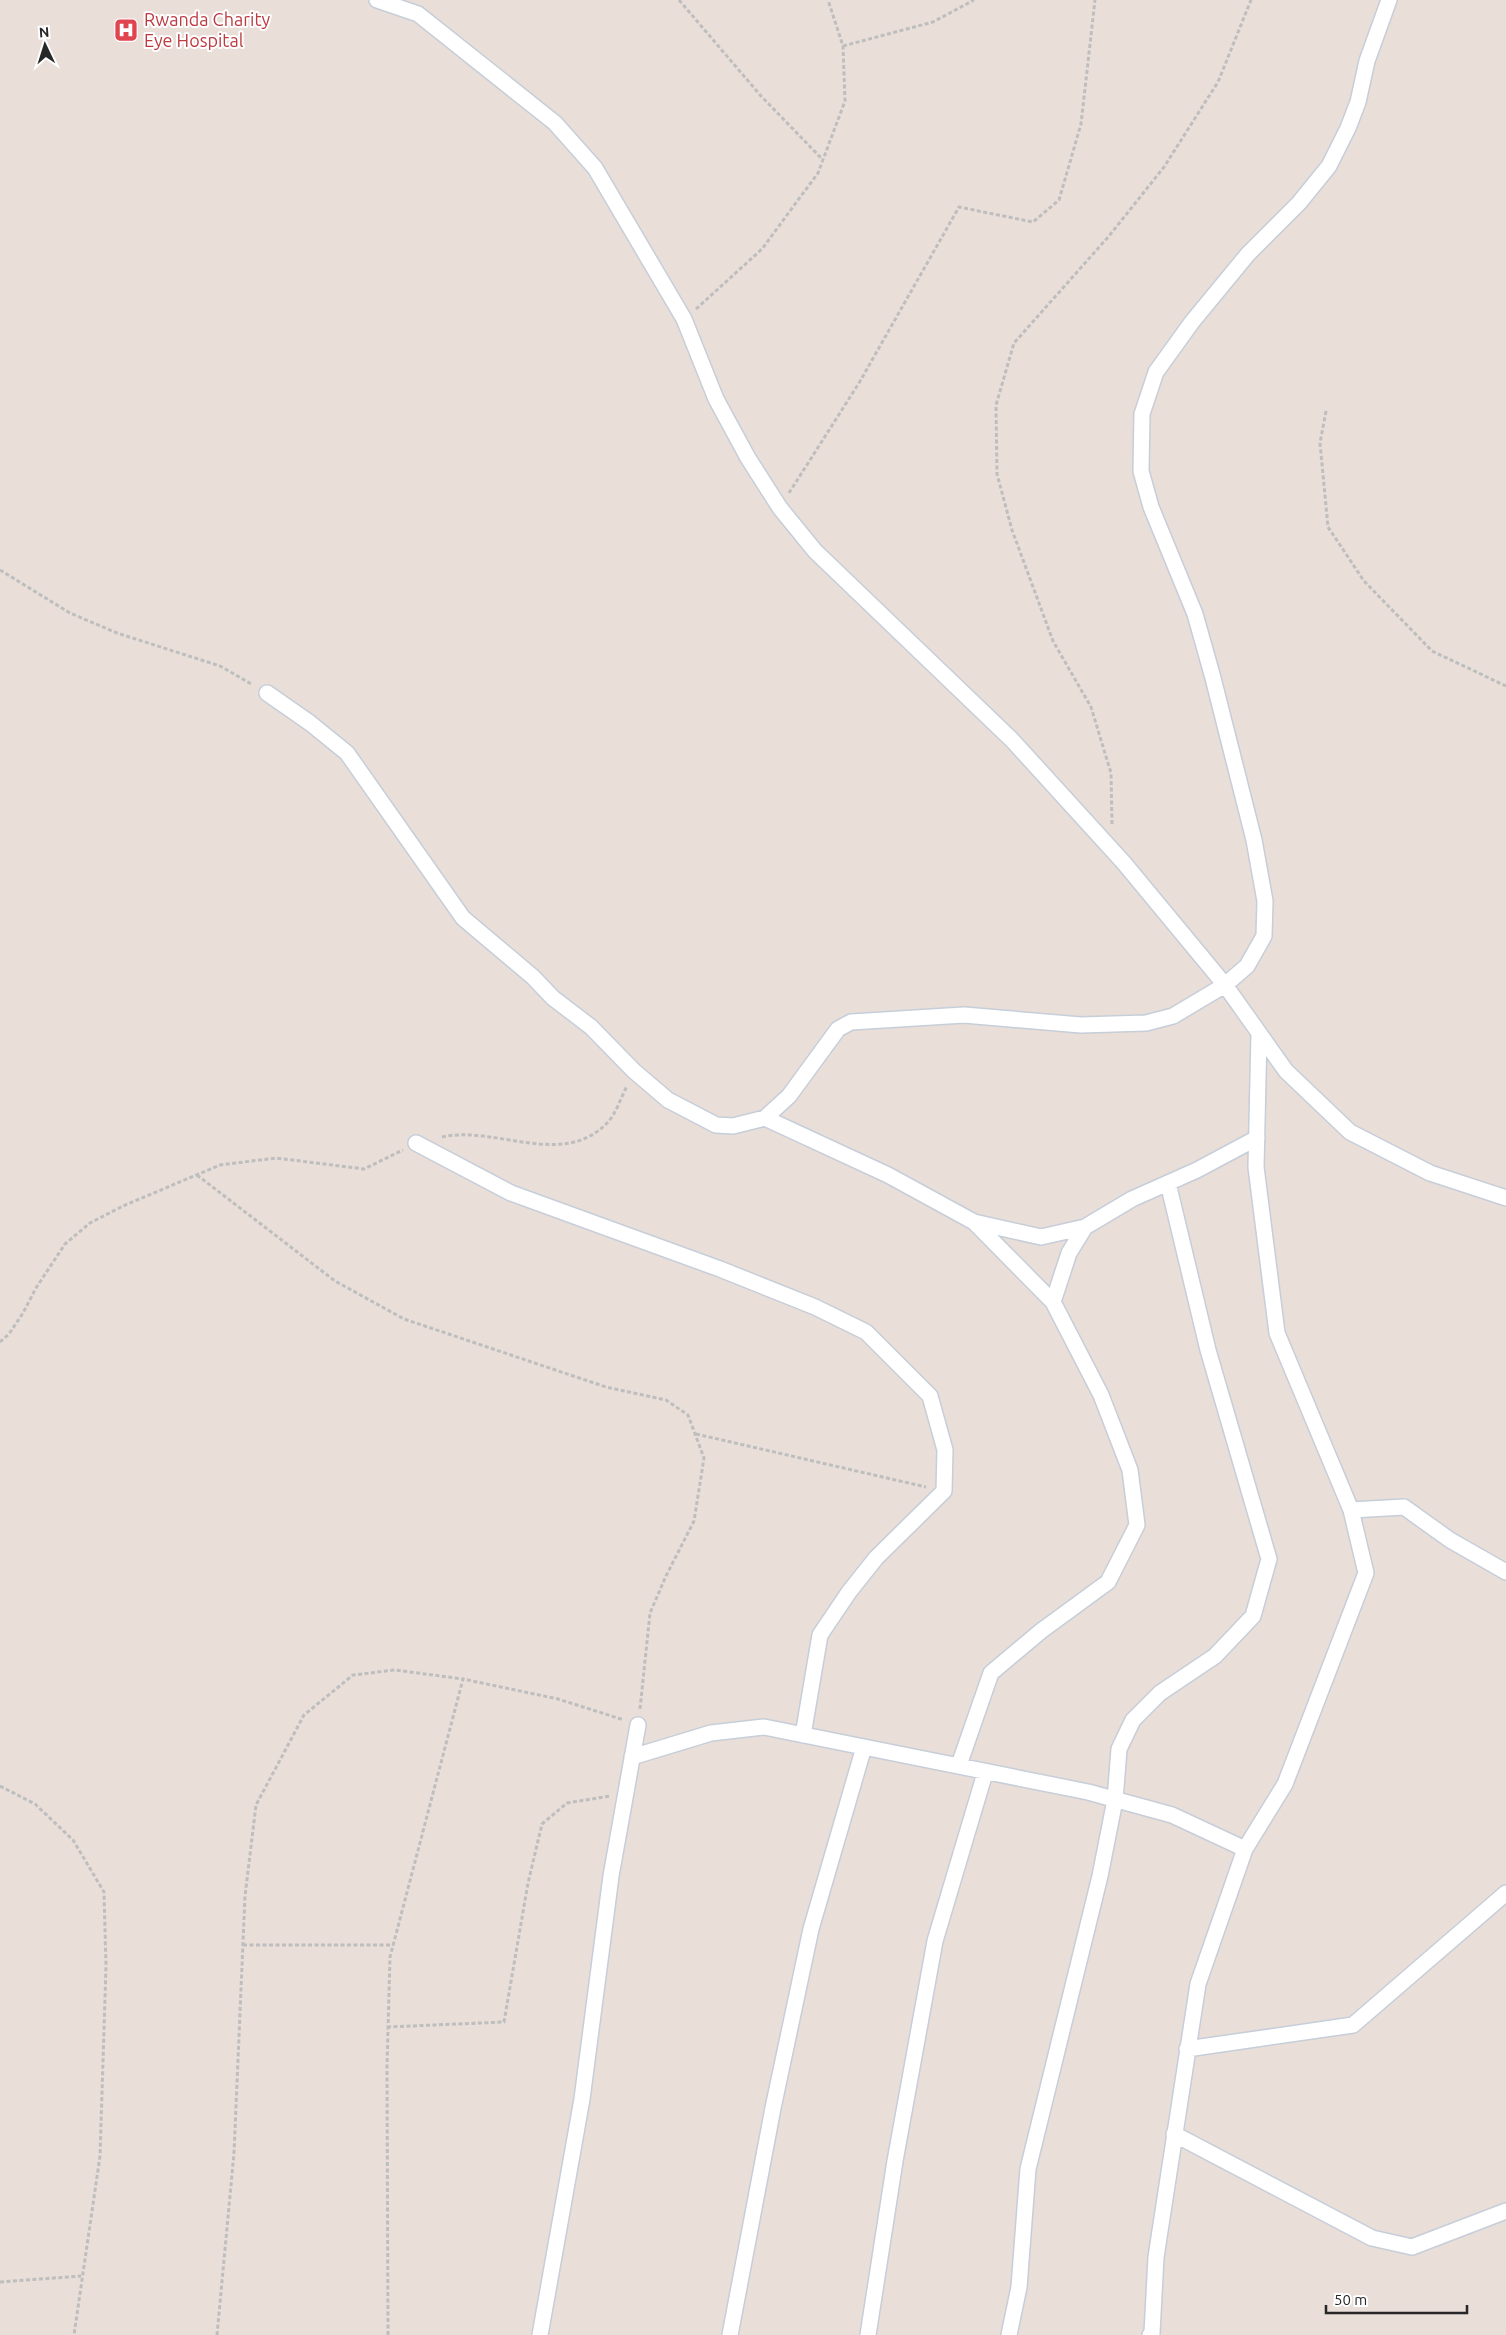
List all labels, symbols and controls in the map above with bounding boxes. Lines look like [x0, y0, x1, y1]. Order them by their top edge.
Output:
place label: Rwanda Charity Eye Hospital [144, 9, 270, 50]
hospital icon: Rwanda Charity Eye Hospital [113, 17, 139, 43]
north arrow [20, 20, 70, 70]
text: N [38, 24, 50, 40]
scale bar [1326, 2282, 1467, 2314]
text: 50 m [1334, 2291, 1367, 2308]

